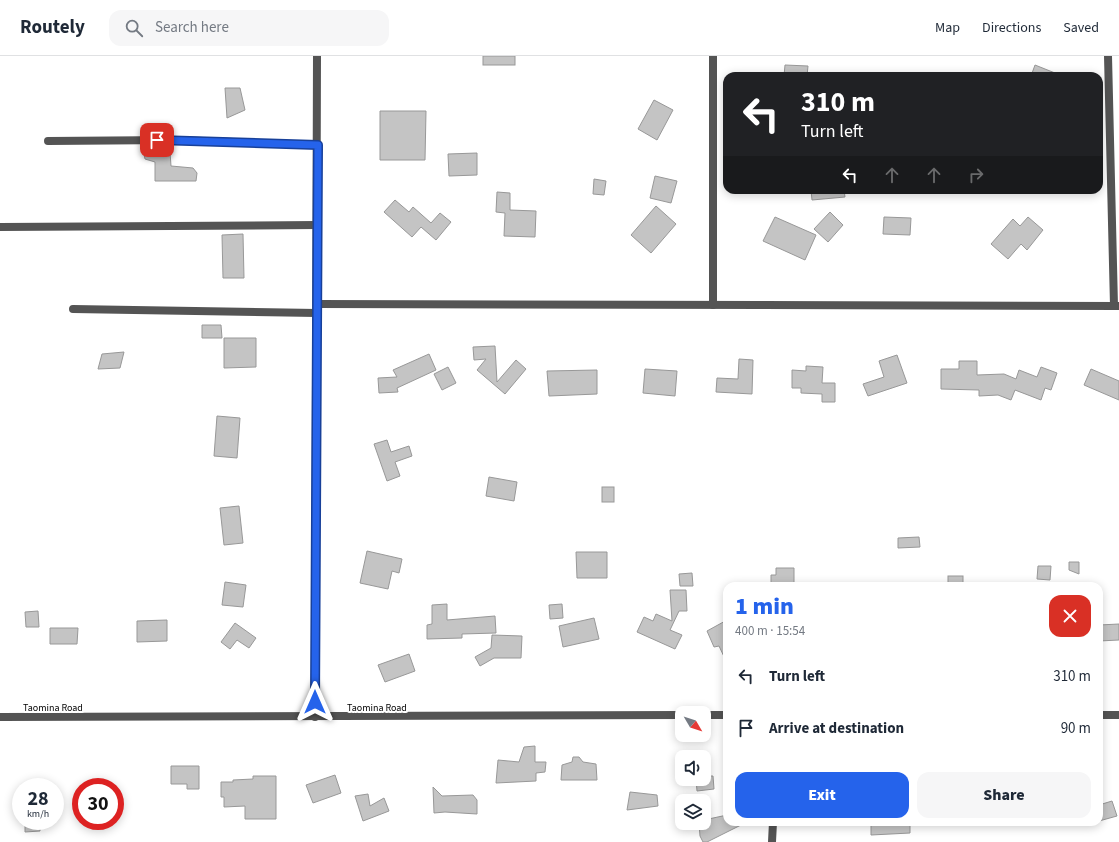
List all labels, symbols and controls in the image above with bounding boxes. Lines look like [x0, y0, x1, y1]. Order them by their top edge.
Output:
search box [109, 10, 389, 46]
text: Routely [20, 14, 85, 41]
icon: search [123, 17, 145, 39]
text: Search here [155, 17, 229, 38]
text: Map [935, 18, 960, 38]
text: Directions [982, 18, 1041, 38]
text: Saved [1063, 18, 1099, 38]
text: 310 m [801, 82, 875, 122]
icon: left [735, 88, 787, 140]
text: Turn left [801, 119, 863, 144]
pin [140, 123, 174, 157]
icon: arrive [146, 129, 168, 151]
icon: left [839, 164, 861, 186]
icon: ahead [881, 164, 903, 186]
icon: ahead [923, 164, 945, 186]
icon: right [965, 164, 987, 186]
text: 1 min [735, 589, 794, 624]
button: close [1049, 595, 1091, 637]
text: 400 m · 15:54 [735, 622, 805, 640]
icon: left [735, 665, 757, 687]
text: Turn left [769, 666, 825, 687]
text: 310 m [1053, 666, 1091, 687]
position arrow [294, 681, 336, 723]
street label: Taomina Road [23, 701, 83, 715]
street label: Taomina Road [347, 701, 407, 715]
north arrow [675, 706, 711, 742]
map controls [675, 706, 711, 830]
icon: arrive [735, 717, 757, 739]
text: Arrive at destination [769, 718, 904, 739]
text: 90 m [1061, 718, 1091, 739]
button: sound [675, 750, 711, 786]
button: Exit [735, 772, 909, 818]
button: Share [917, 772, 1091, 818]
speed limit sign: 30 [72, 778, 124, 830]
text: 28 [27, 785, 49, 813]
button: layers [675, 794, 711, 830]
text: km/h [27, 807, 49, 821]

